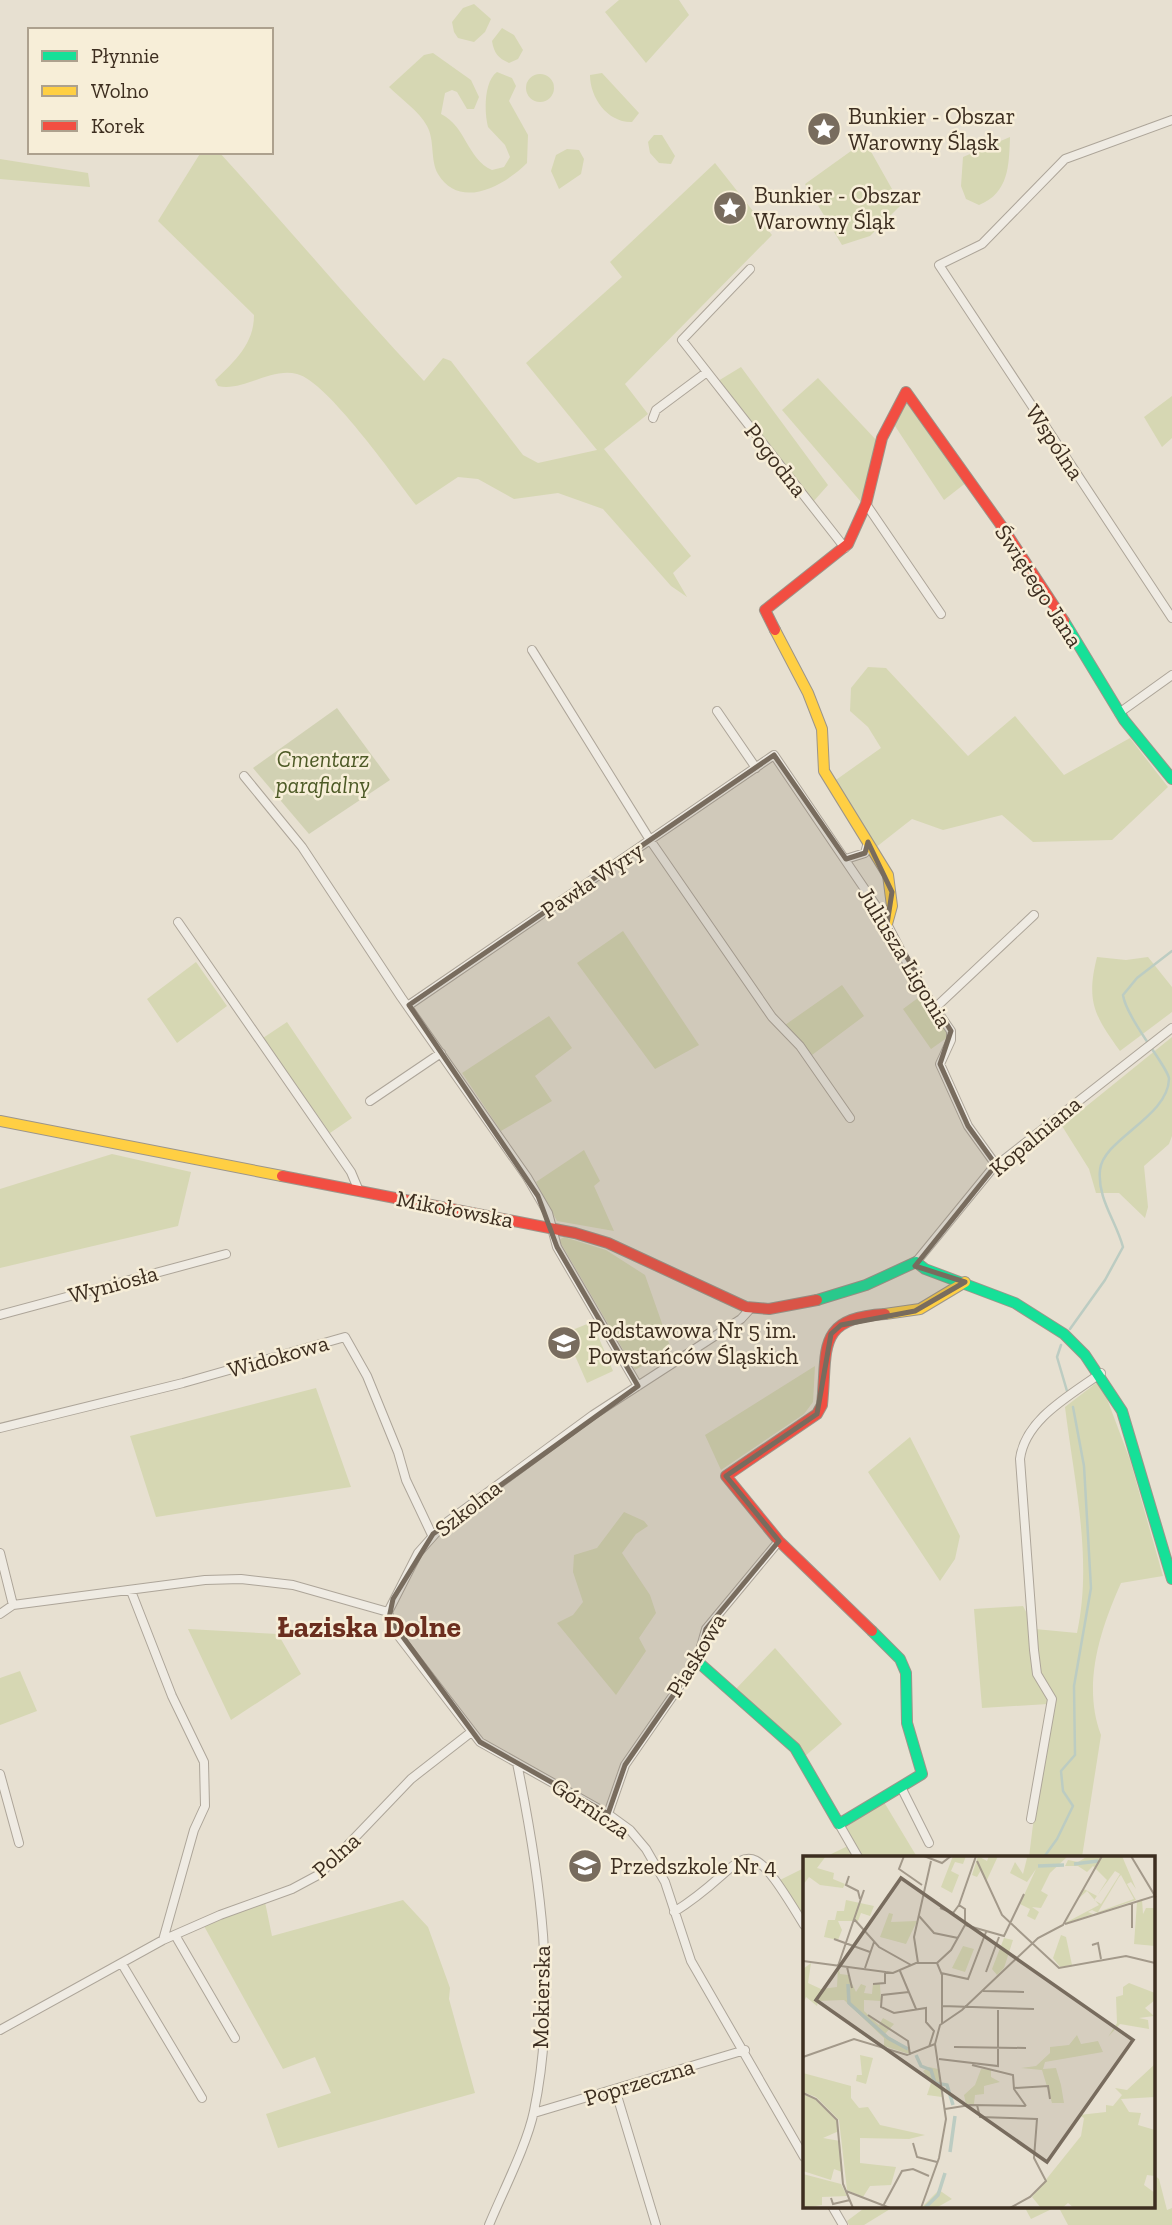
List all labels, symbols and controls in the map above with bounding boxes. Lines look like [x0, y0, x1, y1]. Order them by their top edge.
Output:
legend [28, 28, 273, 154]
text: Płynnie [91, 43, 159, 68]
text: Wolno [91, 78, 149, 103]
place label: Bunkier - Obszar Warowny Śląsk [848, 102, 1015, 156]
place icon: Bunkier - Obszar Warowny Śląsk [805, 110, 843, 148]
text: Korek [91, 113, 145, 138]
place label: Bunkier - Obszar Warowny Śląk [754, 181, 921, 235]
place icon: Bunkier - Obszar Warowny Śląk [711, 189, 749, 227]
street label: Wspólna [1020, 399, 1090, 485]
street label: Pogodna [739, 418, 813, 502]
street label: Świętego Jana [989, 519, 1089, 653]
park label: Cmentarz parafialny [275, 745, 370, 799]
street label: Pawła Wyry [536, 836, 648, 924]
street label: Juliusza Ligonia [852, 881, 958, 1033]
street label: Kopalniana [983, 1090, 1087, 1182]
street label: Mikołowska [394, 1184, 516, 1234]
street label: Wyniosła [65, 1259, 161, 1309]
place label: Podstawowa Nr 5 im. Powstańców Śląskich [588, 1316, 799, 1370]
school or university icon: Podstawowa Nr 5 im. Powstańców Śląskich [545, 1324, 583, 1362]
street label: Widokowa [224, 1328, 332, 1384]
street label: Szkolna [429, 1473, 507, 1543]
street label: Piaskowa [660, 1608, 732, 1702]
district label: Łaziska Dolne [277, 1609, 461, 1645]
street label: Górnicza [546, 1771, 636, 1845]
street label: Polna [306, 1826, 366, 1884]
school or university icon: Przedszkole Nr 4 [566, 1847, 604, 1885]
place label: Przedszkole Nr 4 [610, 1852, 777, 1880]
inset map [803, 1856, 1154, 2208]
street label: Mokierska [526, 1945, 556, 2049]
street label: Poprzeczna [580, 2052, 698, 2112]

